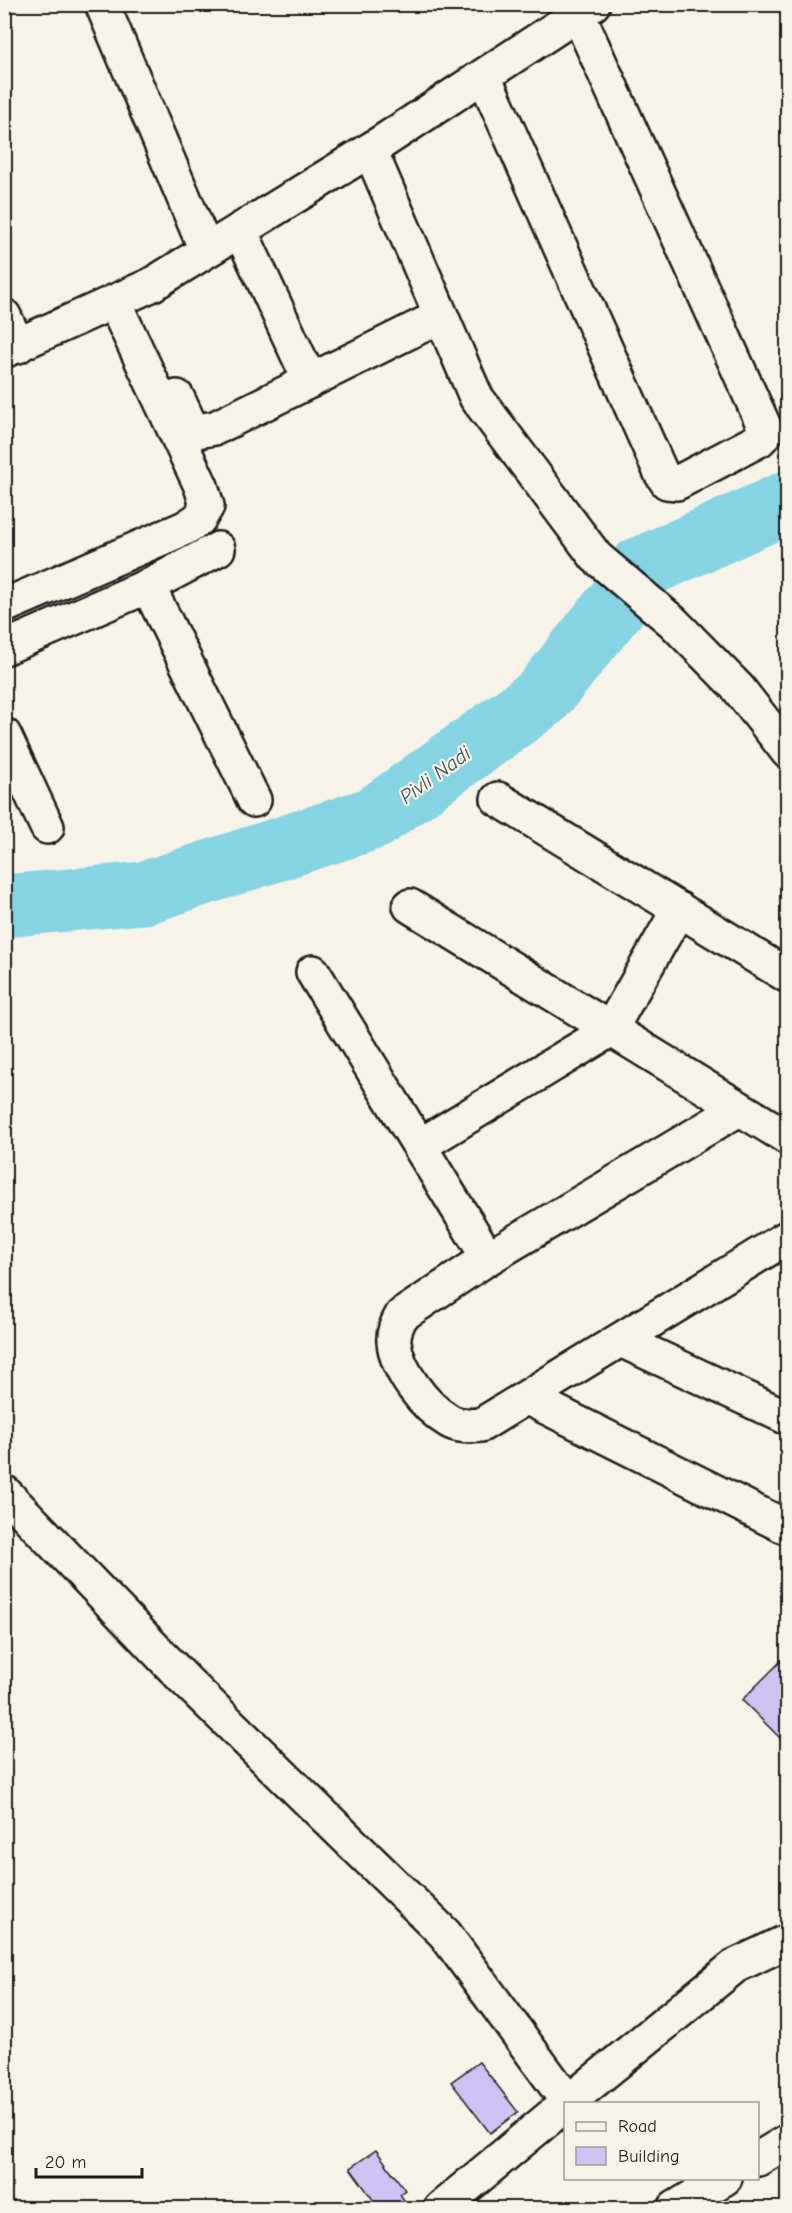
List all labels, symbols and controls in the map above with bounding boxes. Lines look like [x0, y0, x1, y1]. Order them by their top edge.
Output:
water label: Pivli Nadi [395, 741, 475, 809]
legend [564, 2102, 759, 2180]
text: Road [618, 2116, 657, 2137]
scale bar [36, 2141, 142, 2179]
text: Building [618, 2146, 680, 2167]
text: 20 m [45, 2152, 86, 2173]

